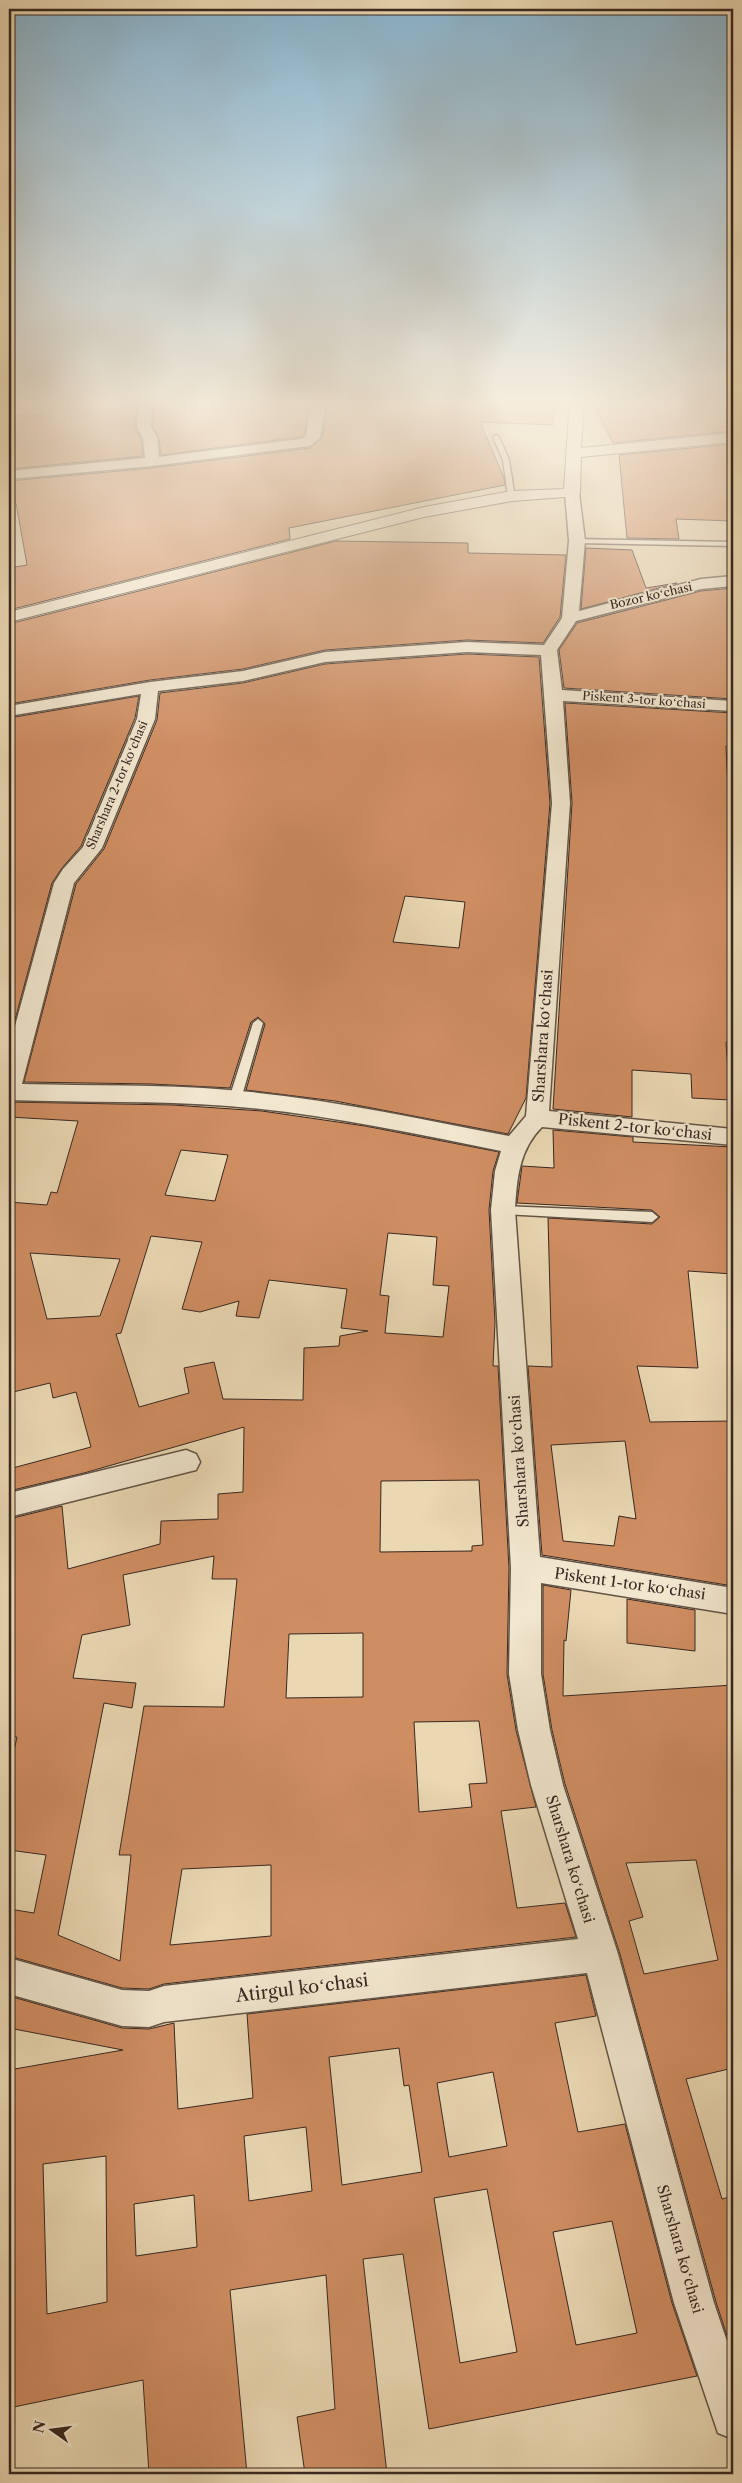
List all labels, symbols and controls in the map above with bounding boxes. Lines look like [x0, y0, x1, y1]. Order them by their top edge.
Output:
street label: Bozor koʻchasi [608, 579, 694, 612]
street label: Piskent 3-tor koʻchasi [582, 688, 707, 711]
street label: Sharshara 2-tor koʻchasi [83, 718, 151, 851]
street label: Sharshara koʻchasi [528, 969, 557, 1103]
street label: Piskent 2-tor koʻchasi [557, 1109, 713, 1144]
street label: Sharshara koʻchasi [504, 1394, 533, 1528]
street label: Piskent 1-tor koʻchasi [553, 1563, 707, 1604]
street label: Sharshara koʻchasi [542, 1792, 599, 1926]
street label: Atirgul koʻchasi [233, 1969, 370, 2007]
street label: Sharshara koʻchasi [653, 2182, 708, 2316]
north arrow [28, 2406, 78, 2456]
text: N [29, 2419, 50, 2435]

